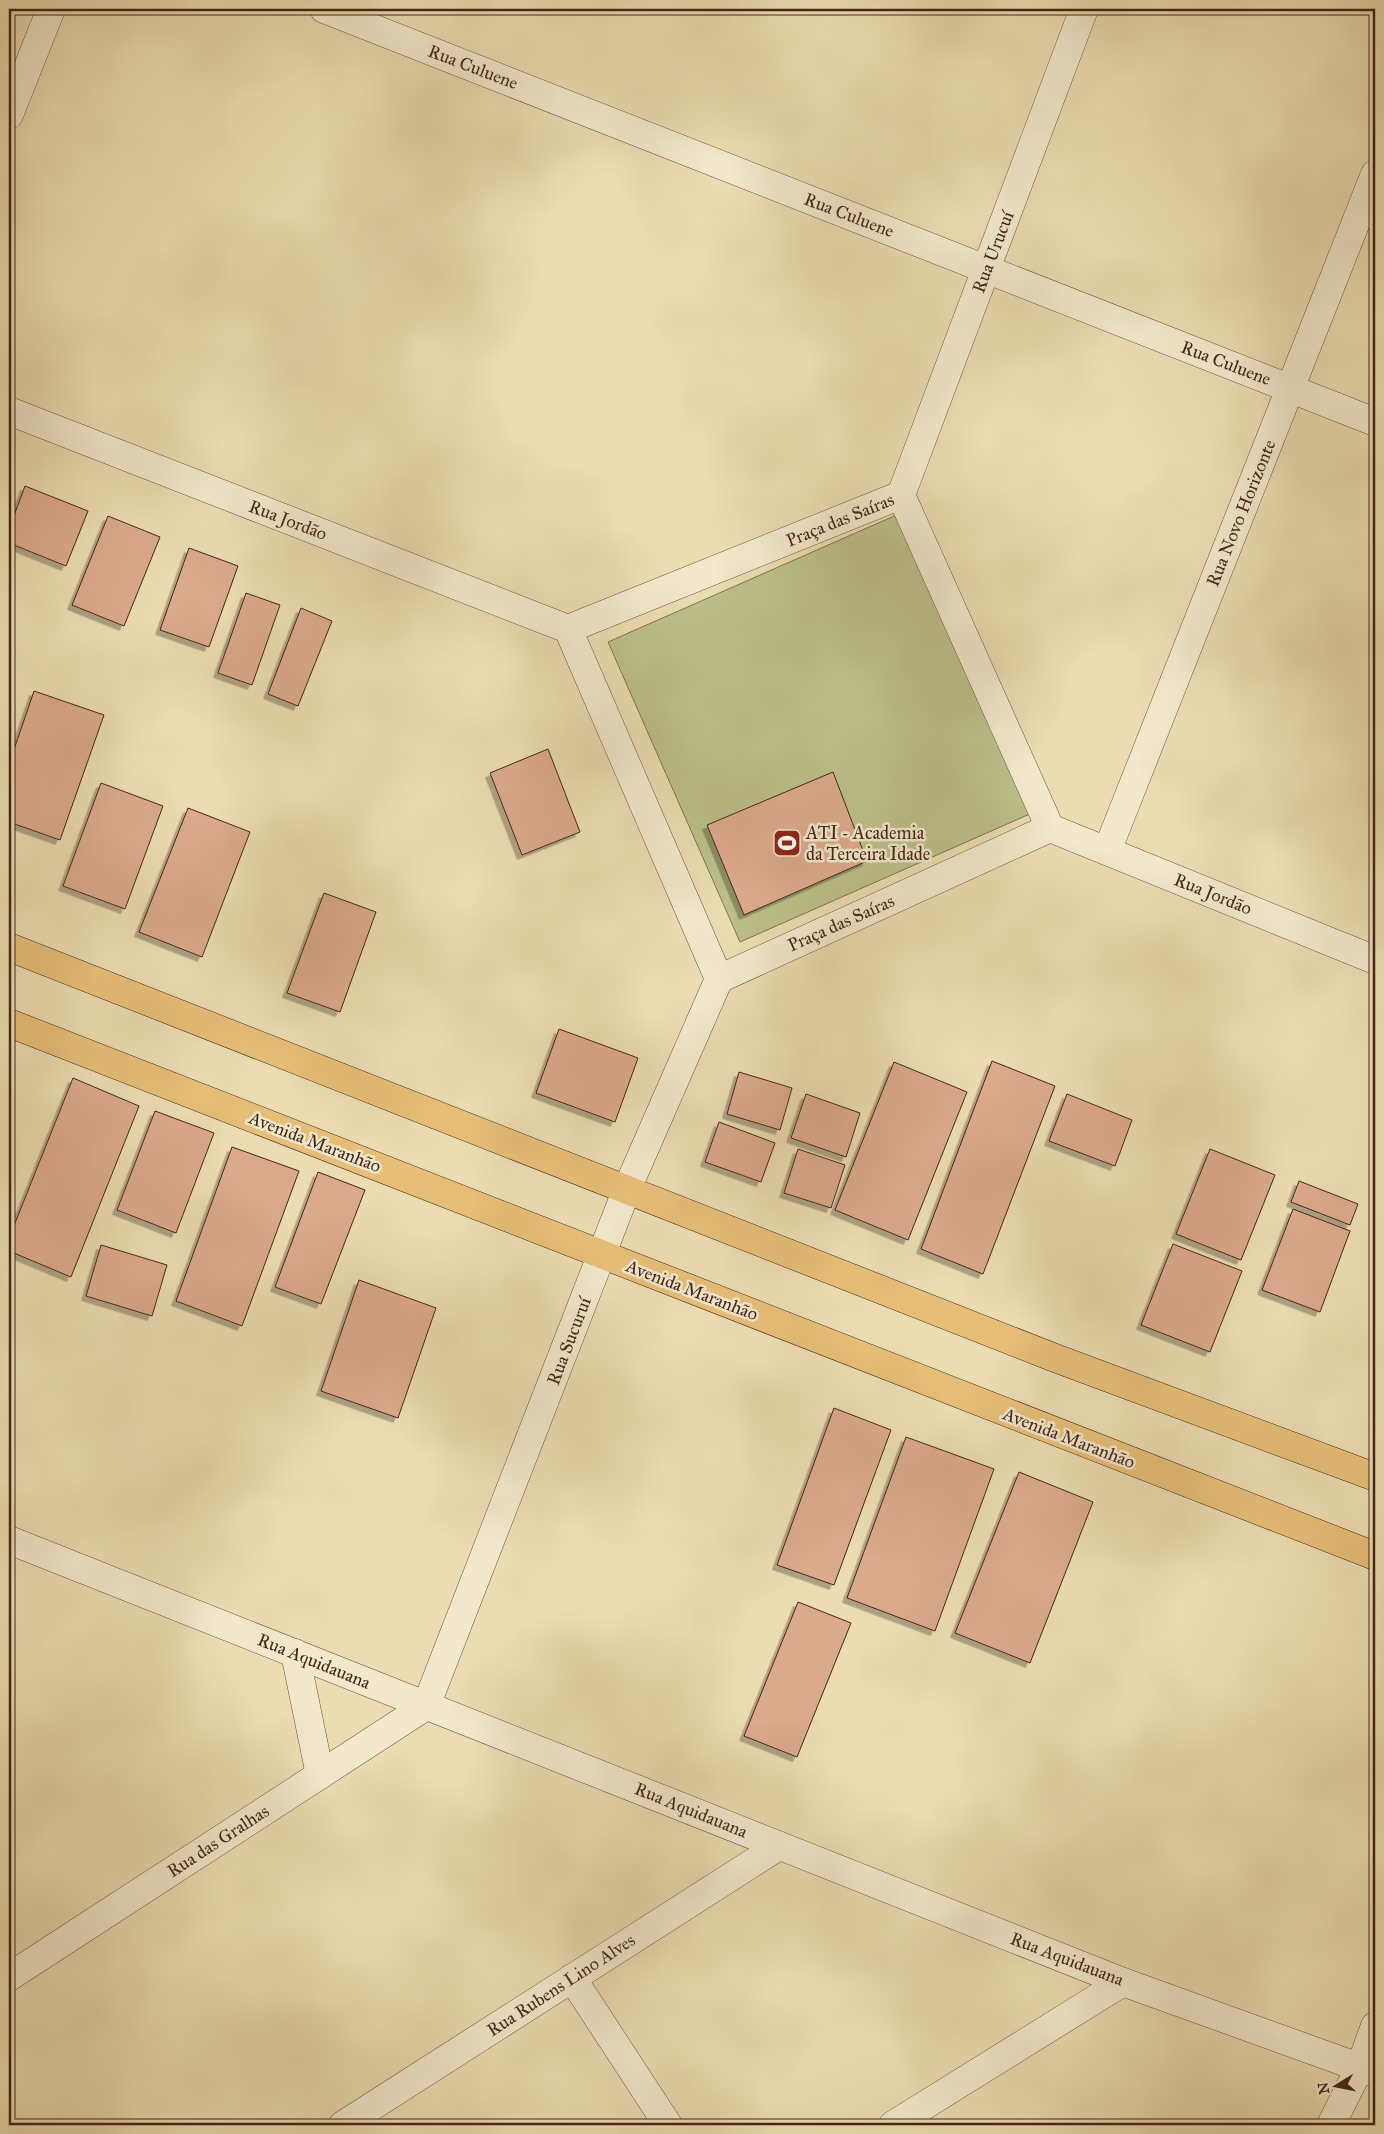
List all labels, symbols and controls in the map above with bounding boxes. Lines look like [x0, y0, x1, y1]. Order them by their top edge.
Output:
street label: Rua Culuene [425, 40, 521, 94]
street label: Rua Culuene [801, 188, 897, 242]
street label: Rua Urucuí [967, 207, 1019, 296]
street label: Rua Culuene [1178, 336, 1274, 390]
street label: Rua Novo Horizonte [1201, 436, 1281, 590]
street label: Praça das Saíras [783, 488, 897, 552]
street label: Rua Jordão [245, 495, 330, 546]
place label: ATI - Academia da Terceira Idade [805, 822, 930, 865]
sports icon: ATI - Academia da Terceira Idade [772, 828, 802, 858]
street label: Rua Jordão [1170, 868, 1255, 921]
street label: Praça das Saíras [784, 890, 898, 956]
street label: Avenida Maranhão [245, 1106, 384, 1177]
street label: Avenida Maranhão [622, 1254, 761, 1325]
street label: Rua Sucuruí [542, 1293, 596, 1388]
street label: Avenida Maranhão [999, 1402, 1138, 1473]
street label: Rua Aquidauana [254, 1628, 374, 1695]
street label: Rua Aquidauana [631, 1777, 751, 1844]
street label: Rua das Gralhas [163, 1800, 273, 1882]
street label: Rua Aquidauana [1007, 1927, 1127, 1992]
street label: Rua Rubens Lino Alves [483, 1929, 639, 2041]
north arrow [1312, 2062, 1362, 2112]
text: N [1314, 2081, 1333, 2095]

